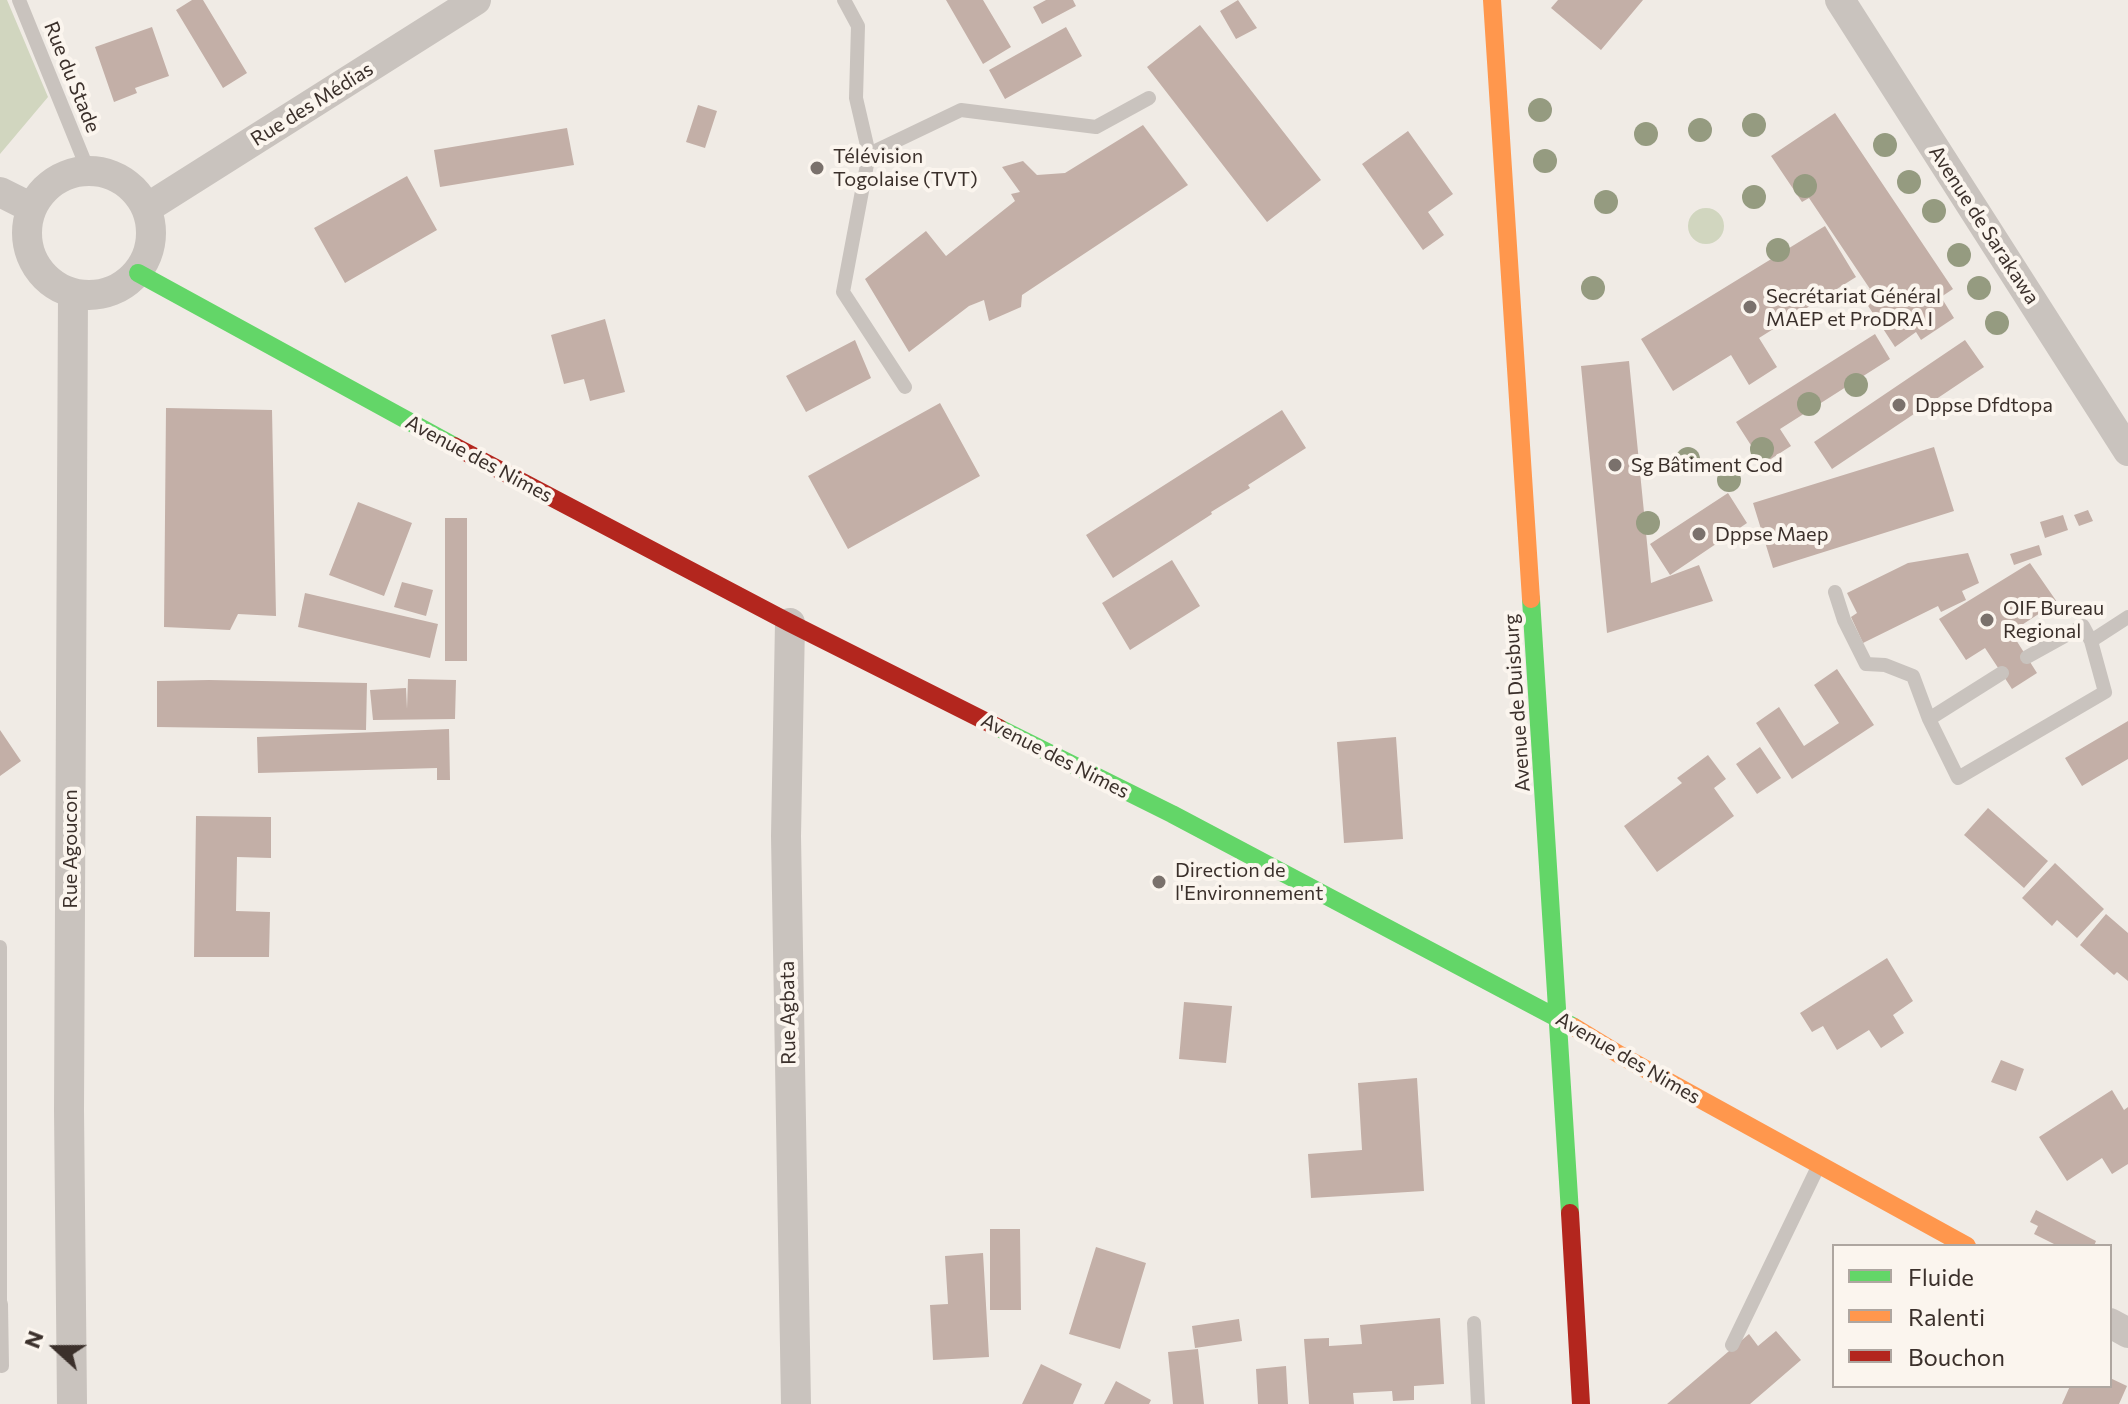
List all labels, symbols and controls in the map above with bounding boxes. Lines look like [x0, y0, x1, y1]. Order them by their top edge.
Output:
street label: Rue du Stade [39, 18, 105, 136]
street label: Rue des Médias [246, 57, 378, 151]
street label: Avenue de Sarakawa [1924, 141, 2044, 309]
place label: Télévision Togolaise (TVT) [833, 144, 978, 191]
marker: Télévision Togolaise (TVT) [808, 159, 826, 177]
place label: Secrétariat Général MAEP et ProDRA I [1766, 284, 1941, 331]
marker: Secrétariat Général MAEP et ProDRA I [1741, 298, 1759, 316]
place label: Dppse Dfdtopa [1915, 393, 2053, 417]
marker: Dppse Dfdtopa [1890, 396, 1908, 414]
street label: Avenue des Nimes [401, 410, 557, 508]
place label: Sg Bâtiment Cod [1631, 453, 1783, 477]
marker: Sg Bâtiment Cod [1606, 456, 1624, 474]
place label: Dppse Maep [1715, 522, 1828, 546]
marker: Dppse Maep [1690, 525, 1708, 543]
place label: OIF Bureau Regional [2003, 596, 2104, 643]
marker: OIF Bureau Regional [1978, 611, 1996, 629]
street label: Avenue de Duisburg [1499, 613, 1535, 793]
street label: Avenue des Nimes [977, 708, 1133, 804]
street label: Rue Agoucon [58, 789, 82, 909]
place label: Direction de l'Environnement [1175, 858, 1323, 905]
marker: Direction de l'Environnement [1150, 873, 1168, 891]
street label: Rue Agbata [775, 961, 801, 1065]
street label: Avenue des Nimes [1551, 1007, 1705, 1109]
legend [1832, 1244, 2112, 1388]
text: Fluide [1908, 1262, 1974, 1291]
text: Ralenti [1908, 1302, 1985, 1331]
north arrow [16, 1308, 96, 1388]
text: N [18, 1327, 49, 1352]
text: Bouchon [1908, 1342, 2005, 1371]

